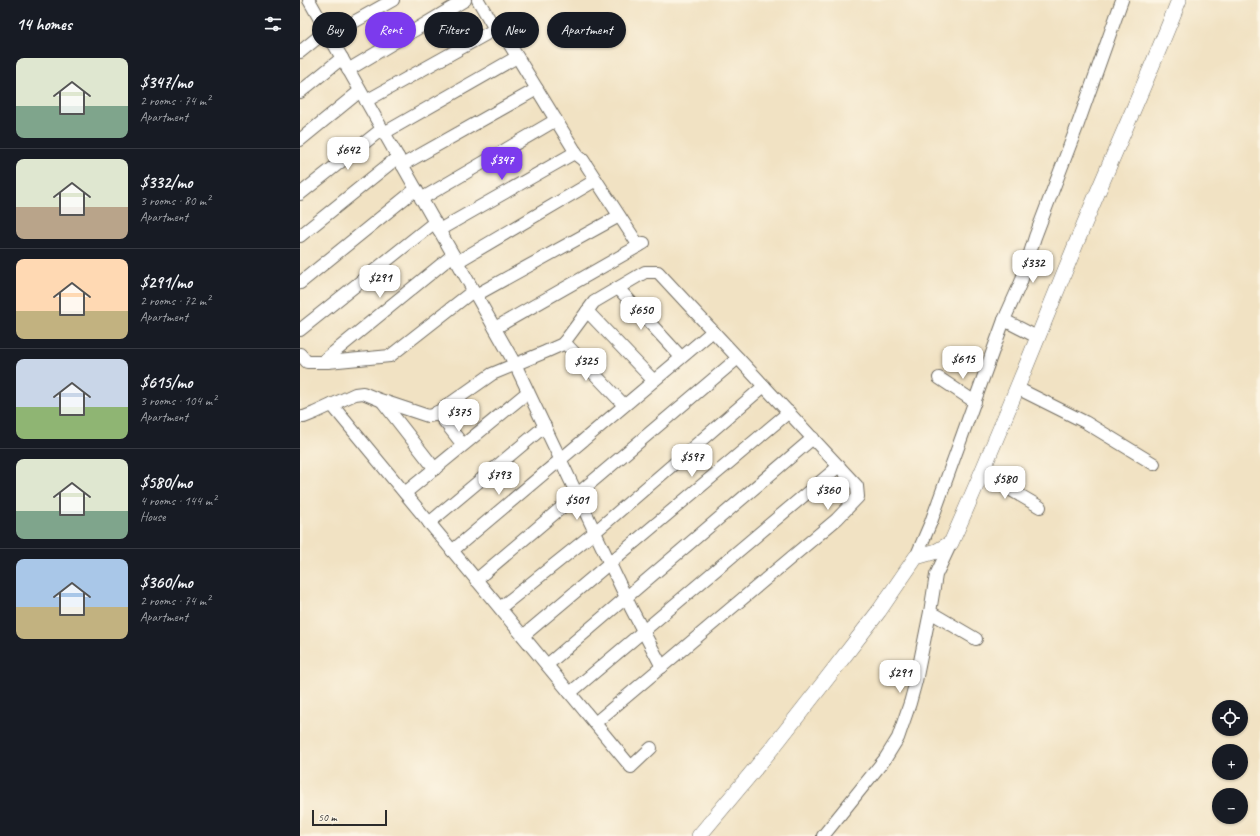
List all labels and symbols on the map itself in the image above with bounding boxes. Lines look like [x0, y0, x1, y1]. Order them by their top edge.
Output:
pin: $642 [324, 137, 372, 171]
pin: $347 [478, 147, 526, 181]
pin: $332 [1009, 250, 1057, 284]
pin: $291 [356, 265, 404, 299]
pin: $650 [617, 297, 665, 331]
pin: $615 [939, 346, 987, 380]
pin: $325 [562, 348, 610, 382]
pin: $375 [435, 399, 483, 433]
pin: $597 [668, 444, 716, 478]
pin: $793 [475, 462, 523, 496]
pin: $580 [981, 466, 1029, 500]
pin: $360 [804, 477, 852, 511]
pin: $501 [553, 487, 601, 521]
pin: $291 [876, 660, 924, 694]
scale bar [312, 808, 387, 827]

